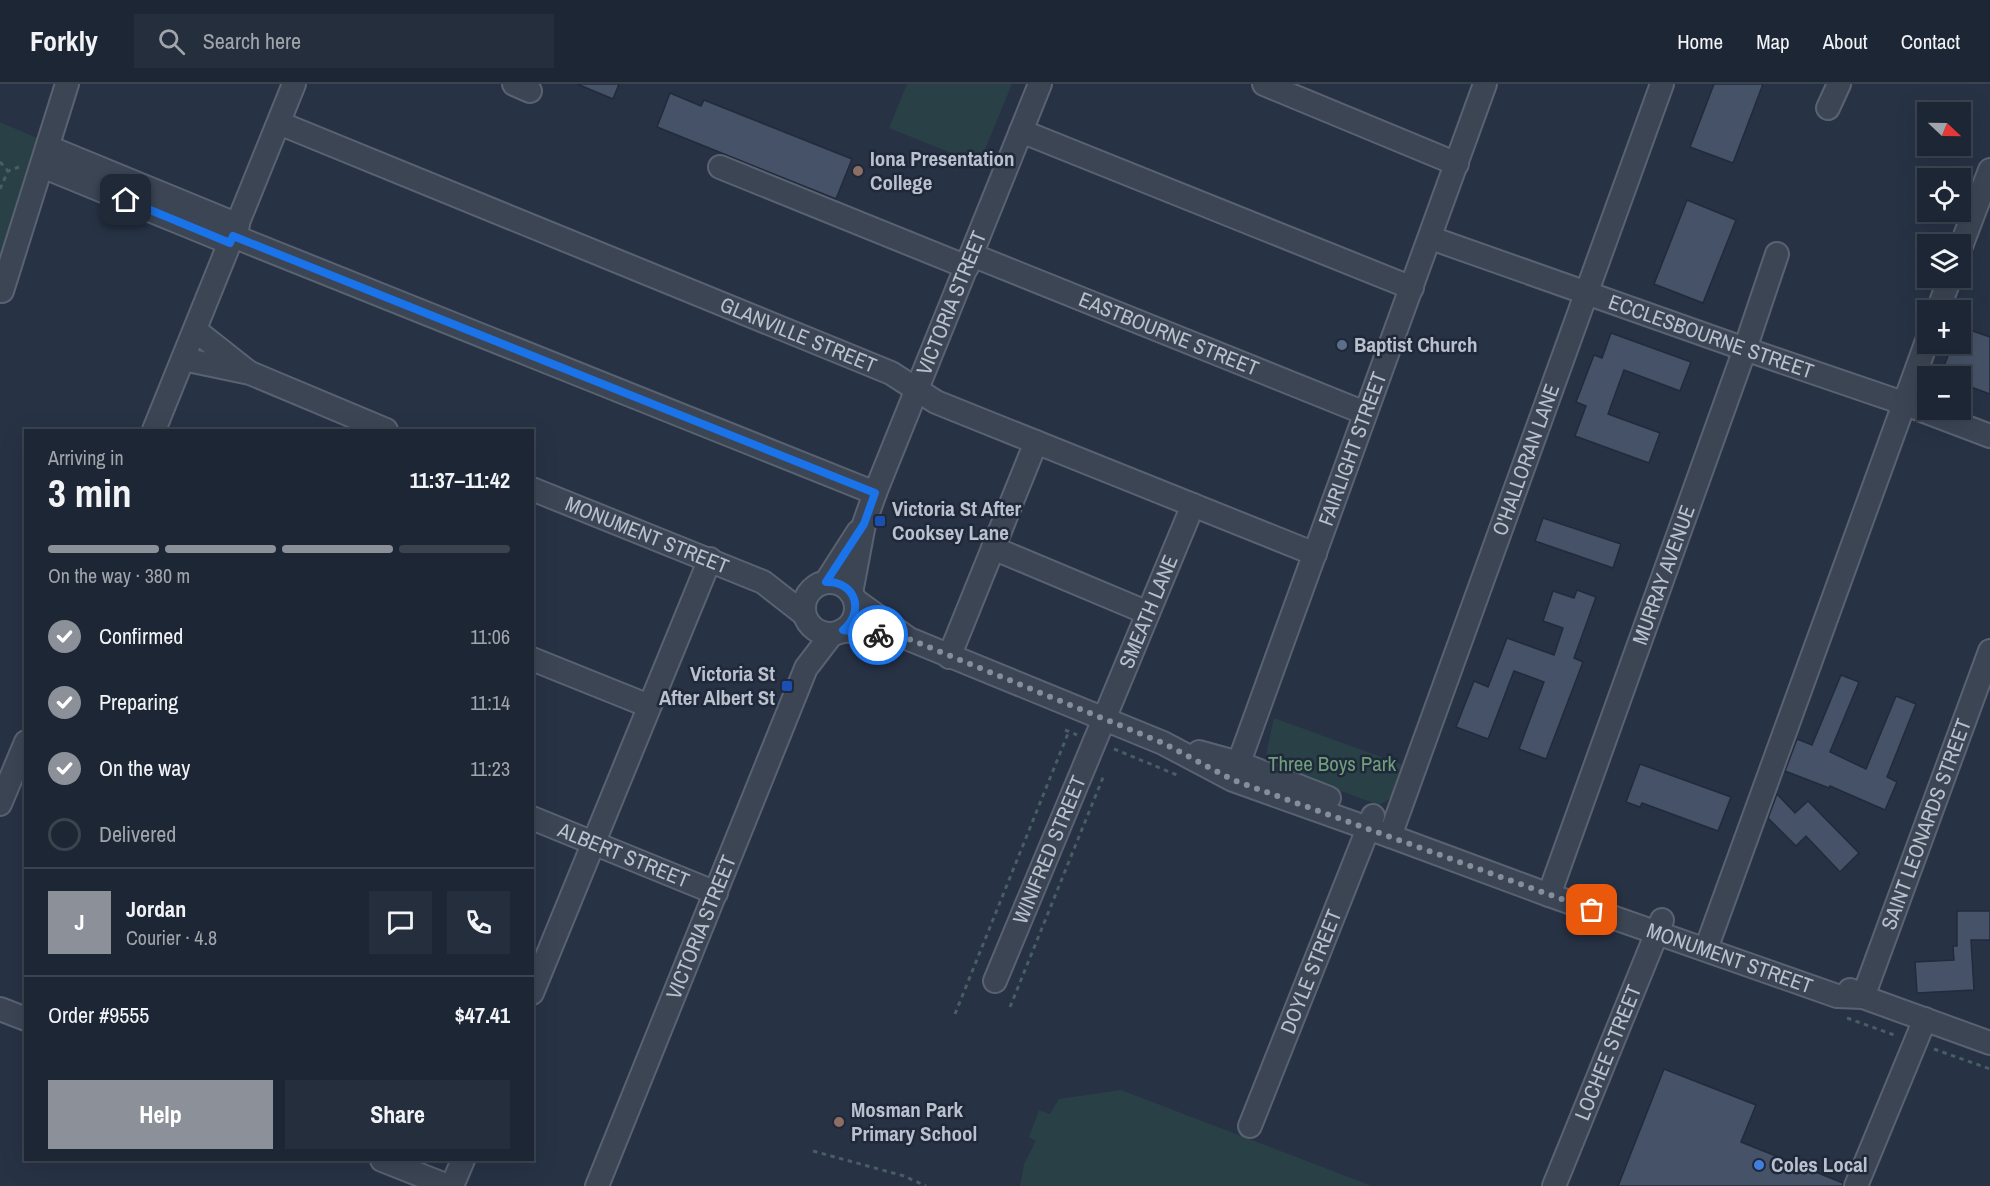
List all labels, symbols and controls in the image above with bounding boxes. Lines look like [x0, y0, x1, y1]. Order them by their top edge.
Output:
search box [134, 14, 554, 68]
text: Forkly [30, 22, 98, 60]
icon: search [155, 25, 188, 58]
text: Search here [203, 26, 301, 56]
text: Home [1677, 27, 1723, 56]
text: Map [1756, 27, 1790, 56]
text: About [1823, 27, 1868, 56]
text: Contact [1901, 27, 1960, 56]
north arrow [1917, 102, 1971, 156]
map controls [1917, 102, 1971, 420]
place label: Iona Presentation College [870, 144, 1015, 197]
marker: Iona Presentation College [851, 164, 865, 178]
button: locate [1917, 168, 1971, 222]
pin [100, 174, 151, 225]
icon: home [109, 183, 142, 216]
street label: VICTORIA STREET [909, 226, 993, 379]
button: layers [1917, 234, 1971, 288]
street label: EASTBOURNE STREET [1075, 284, 1264, 383]
street label: ECCLESBOURNE STREET [1605, 287, 1818, 386]
street label: GLANVILLE STREET [716, 290, 882, 380]
button: + [1917, 300, 1971, 354]
place label: Baptist Church [1354, 330, 1477, 359]
marker: Baptist Church [1335, 338, 1349, 352]
button: − [1917, 366, 1971, 420]
street label: FAIRLIGHT STREET [1311, 367, 1394, 530]
street label: O'HALLORAN LANE [1485, 380, 1566, 540]
text: Arriving in [48, 444, 124, 471]
text: 11:37–11:42 [410, 465, 510, 495]
text: 3 min [48, 467, 132, 519]
street label: MONUMENT STREET [561, 489, 734, 581]
place label: Victoria St After Cooksey Lane [892, 494, 1022, 547]
street label: MURRAY AVENUE [1625, 501, 1702, 649]
marker: Victoria St After Cooksey Lane [873, 514, 887, 528]
street label: SMEATH LANE [1112, 550, 1185, 673]
text: On the way · 380 m [48, 562, 190, 589]
courier [848, 605, 908, 665]
icon: bike [862, 619, 895, 652]
icon: check [48, 620, 81, 653]
text: Confirmed [99, 621, 183, 651]
text: 11:06 [470, 623, 510, 650]
place label: Victoria St After Albert St [659, 659, 775, 712]
marker: Victoria St After Albert St [780, 679, 794, 693]
icon: check [48, 686, 81, 719]
text: Preparing [99, 687, 178, 717]
text: 11:14 [470, 689, 510, 716]
street label: SAINT LEONARDS STREET [1874, 714, 1978, 934]
park label: Three Boys Park [1268, 749, 1397, 778]
icon: check [48, 752, 81, 785]
text: On the way [99, 753, 190, 783]
text: 11:23 [470, 755, 510, 782]
street label: WINIFRED STREET [1005, 771, 1093, 928]
street label: ALBERT STREET [553, 815, 694, 895]
text: Delivered [99, 819, 176, 849]
street label: VICTORIA STREET [659, 850, 743, 1003]
pin [1566, 884, 1617, 935]
button: chat [369, 891, 432, 954]
button: phone [447, 891, 510, 954]
icon: bag [1575, 893, 1608, 926]
text: Jordan [126, 894, 186, 924]
street label: DOYLE STREET [1273, 905, 1349, 1038]
text: J [74, 907, 85, 937]
street label: MONUMENT STREET [1643, 915, 1817, 1001]
text: Courier · 4.8 [126, 924, 217, 951]
street label: LOCHEE STREET [1567, 980, 1648, 1124]
text: Order #9555 [48, 1000, 149, 1030]
text: $47.41 [455, 1000, 510, 1030]
button: Help [48, 1080, 273, 1149]
button: Share [285, 1080, 510, 1149]
place label: Mosman Park Primary School [851, 1095, 977, 1148]
marker: Mosman Park Primary School [832, 1115, 846, 1129]
place label: Coles Local [1771, 1150, 1868, 1179]
marker: Coles Local [1752, 1158, 1766, 1172]

